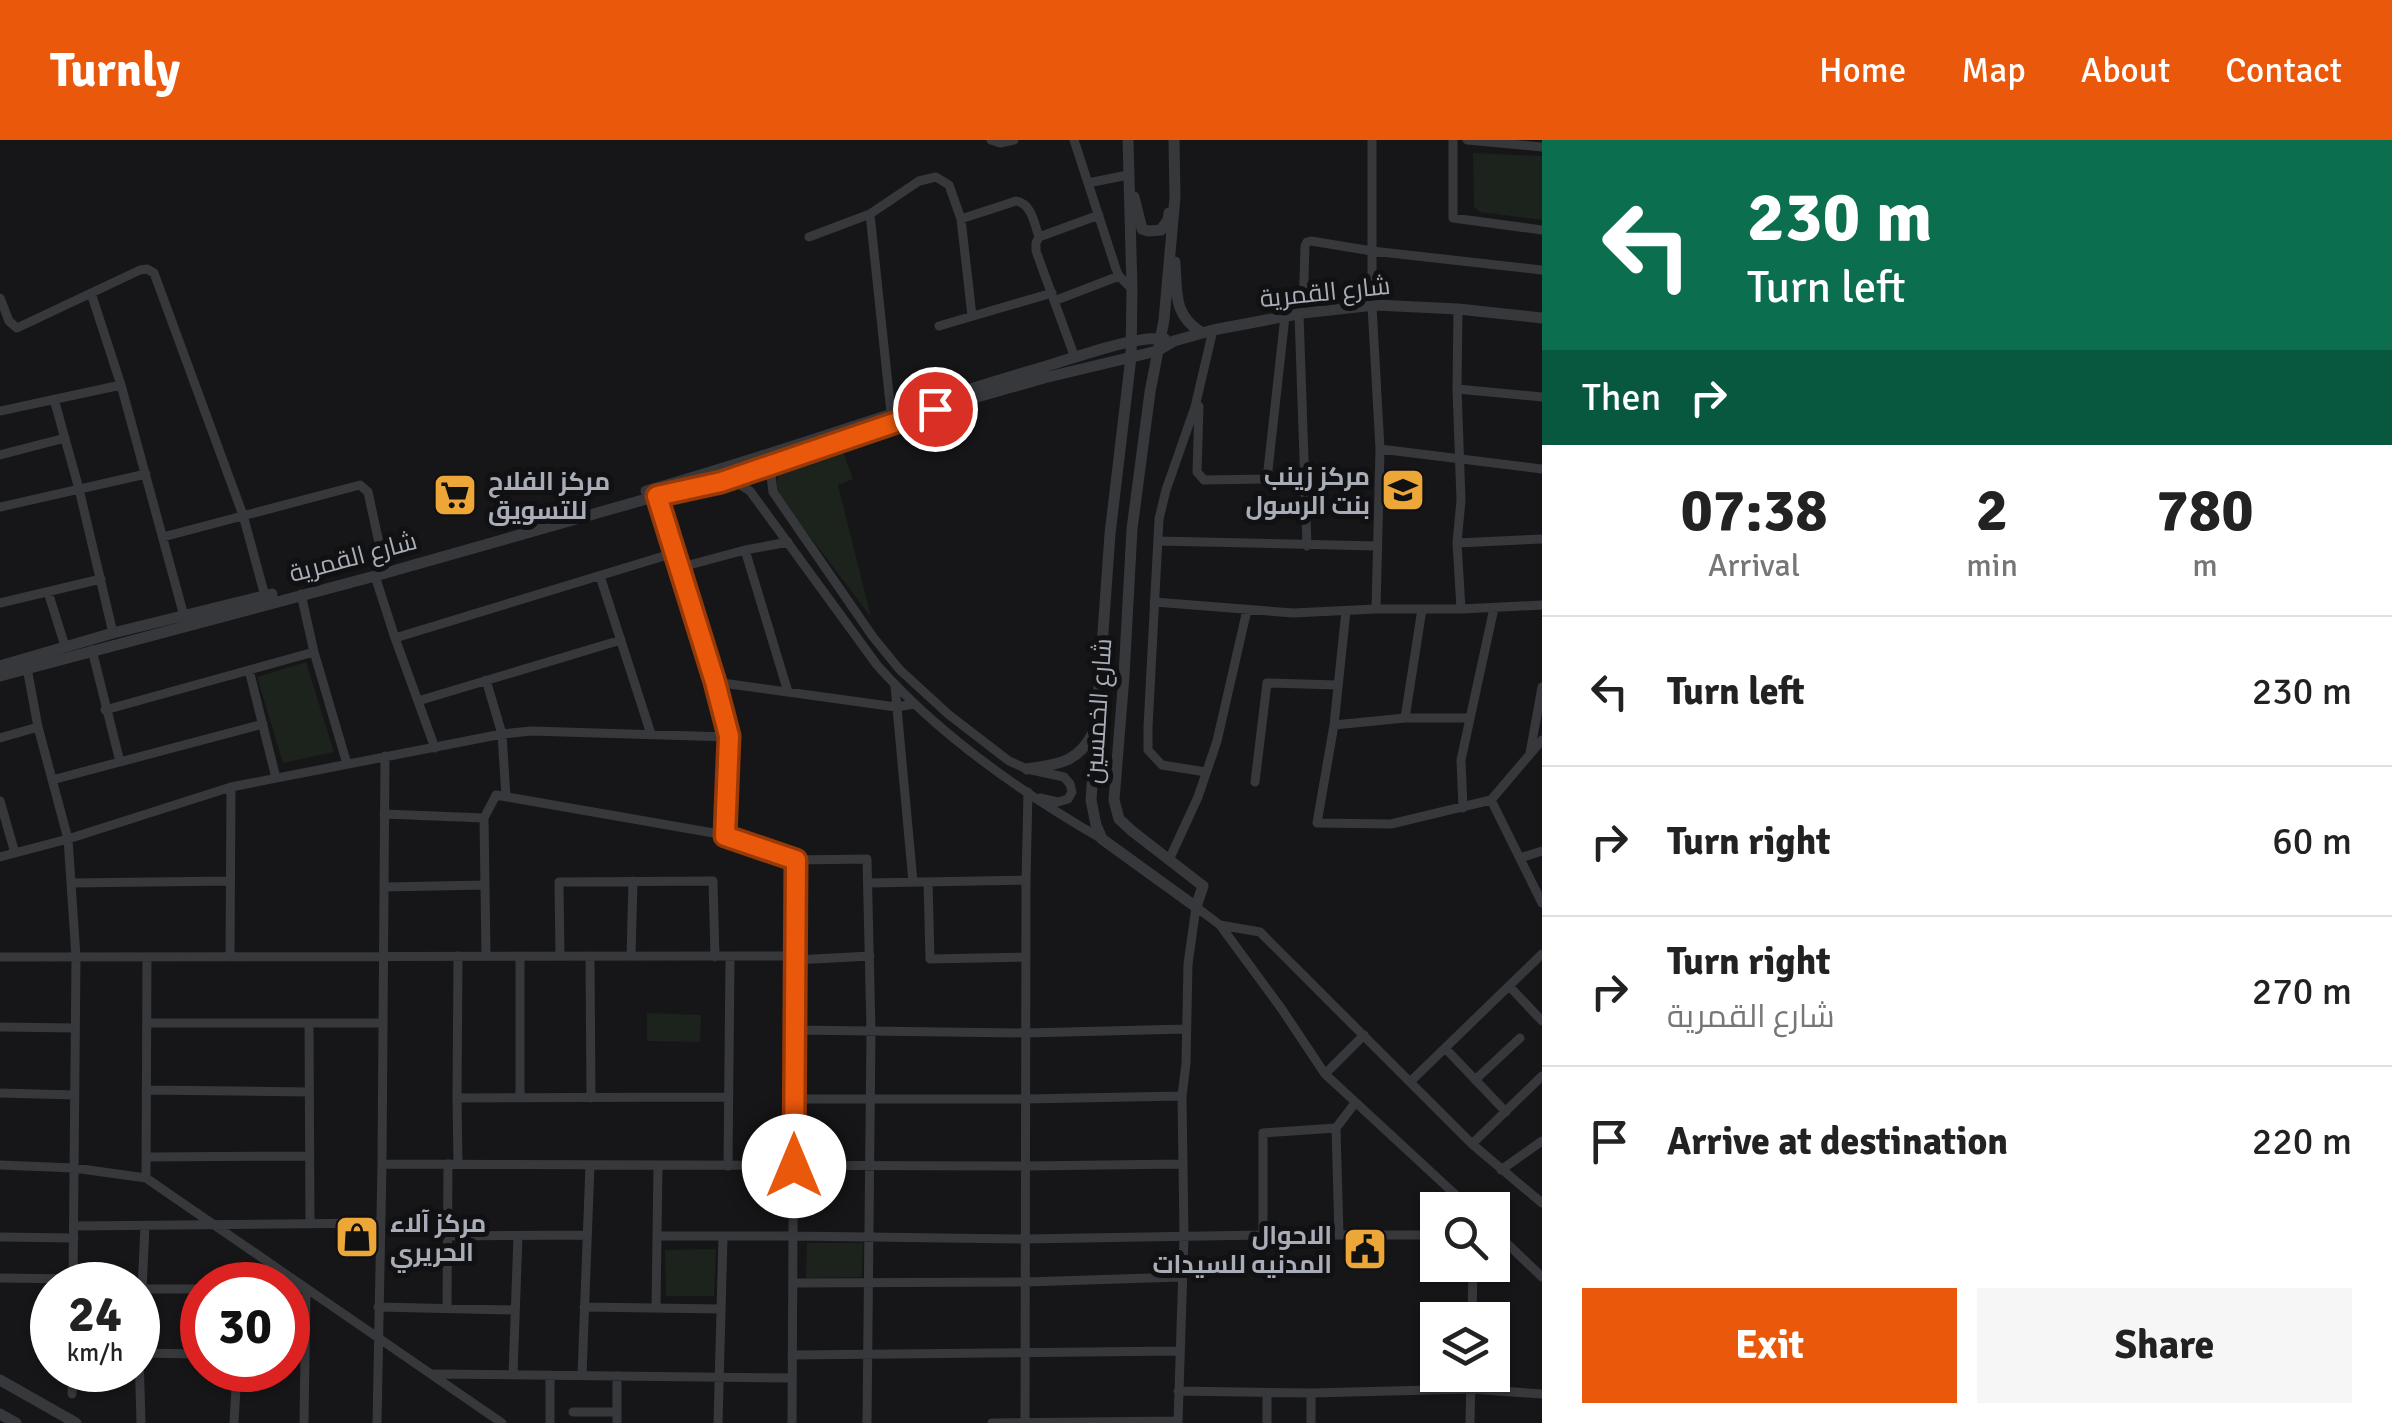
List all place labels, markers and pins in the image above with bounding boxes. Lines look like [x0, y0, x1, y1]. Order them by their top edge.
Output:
pin [893, 367, 978, 452]
place label: مركز زينب بنت الرسول [1246, 461, 1370, 521]
place label: مركز الفلاح للتسويق [488, 466, 610, 526]
school or university icon: مركز زينب بنت الرسول [1380, 467, 1426, 513]
supermarket icon: مركز الفلاح للتسويق [432, 472, 478, 518]
place label: مركز آلاء الحريري [390, 1208, 486, 1273]
shop icon: مركز آلاء الحريري [334, 1214, 380, 1260]
place label: الاحوال المدنيه للسيدات [1153, 1220, 1332, 1280]
public building icon: الاحوال المدنيه للسيدات [1342, 1226, 1388, 1272]

